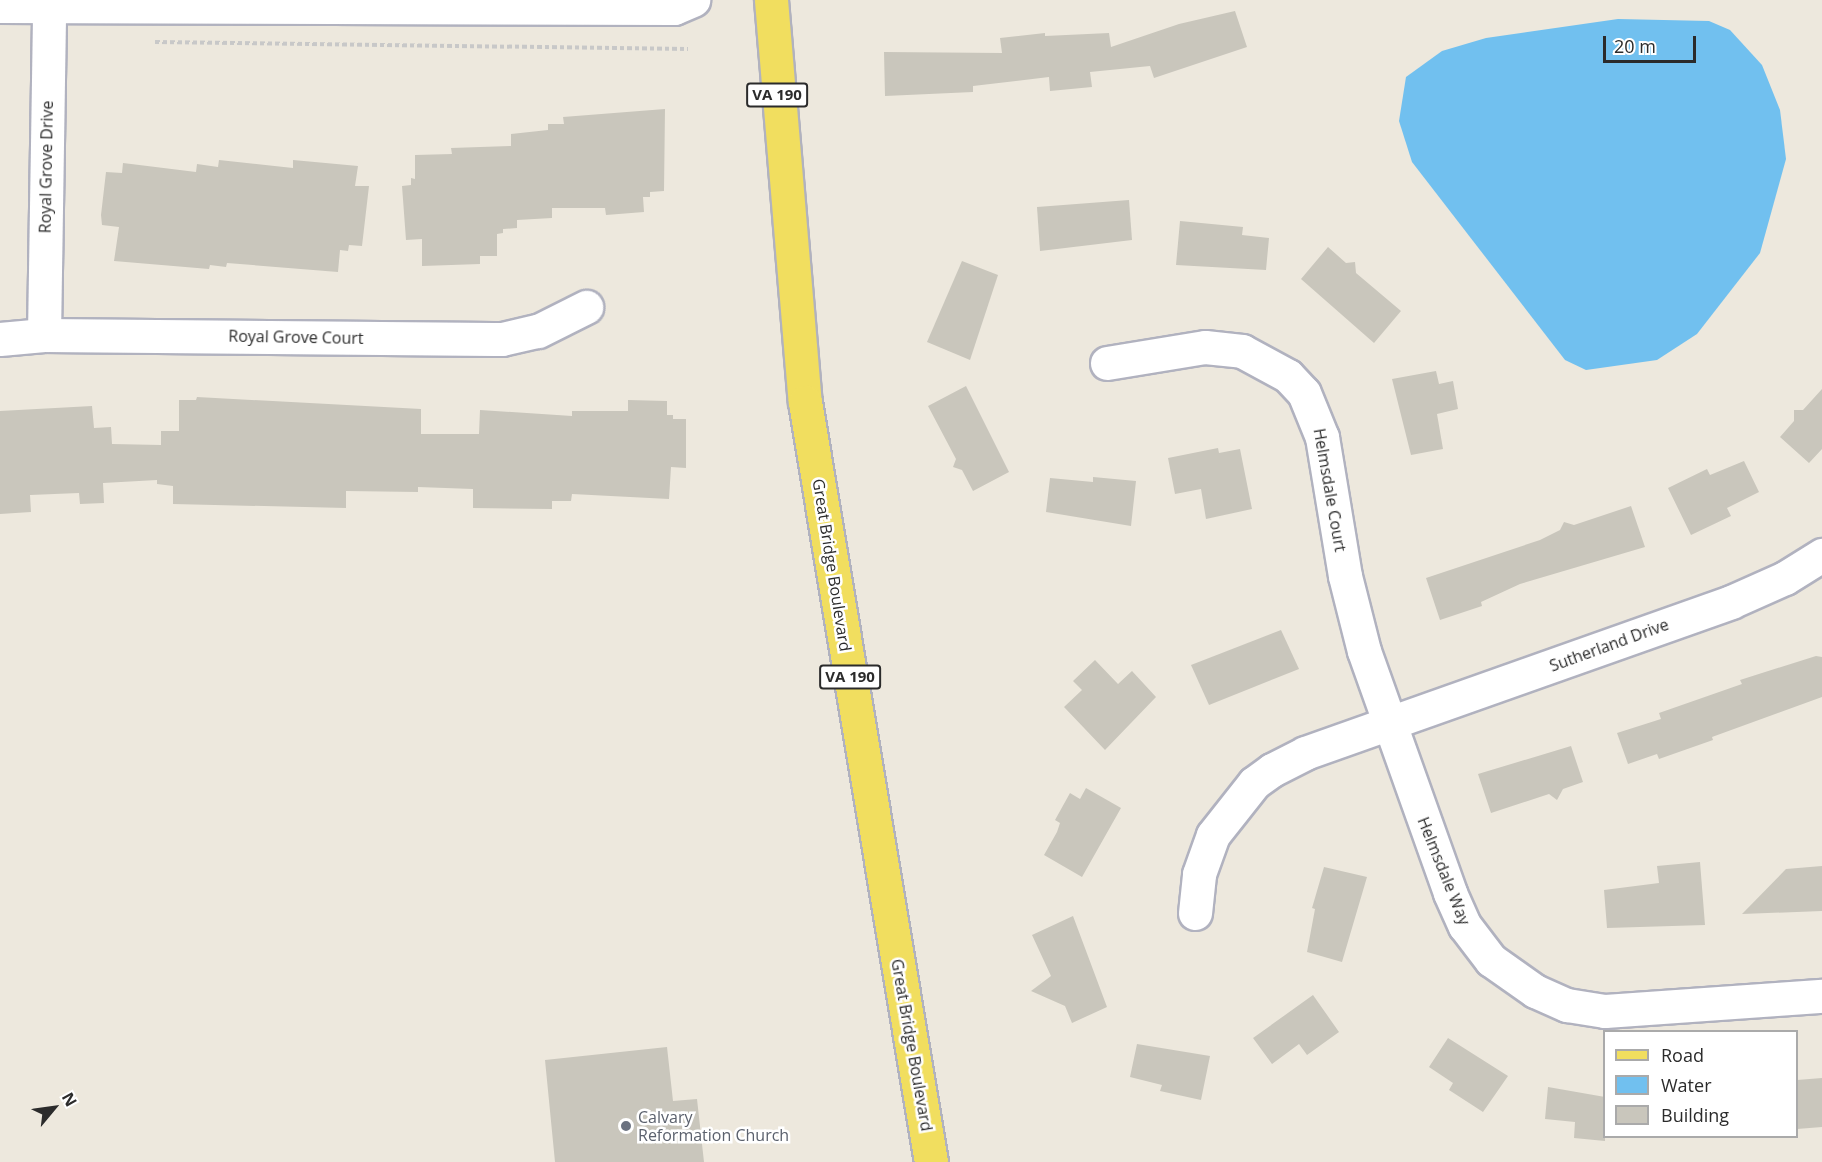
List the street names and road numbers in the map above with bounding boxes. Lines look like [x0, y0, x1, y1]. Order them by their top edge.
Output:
road number: VA 190 [746, 83, 808, 107]
street label: Royal Grove Drive [35, 100, 57, 234]
street label: Royal Grove Court [228, 326, 364, 348]
street label: Helmsdale Court [1310, 427, 1350, 553]
street label: Great Bridge Boulevard [809, 477, 855, 653]
street label: Sutherland Drive [1547, 615, 1671, 675]
road number: VA 190 [818, 665, 882, 689]
street label: Helmsdale Way [1414, 814, 1474, 928]
street label: Great Bridge Boulevard [887, 957, 937, 1133]

